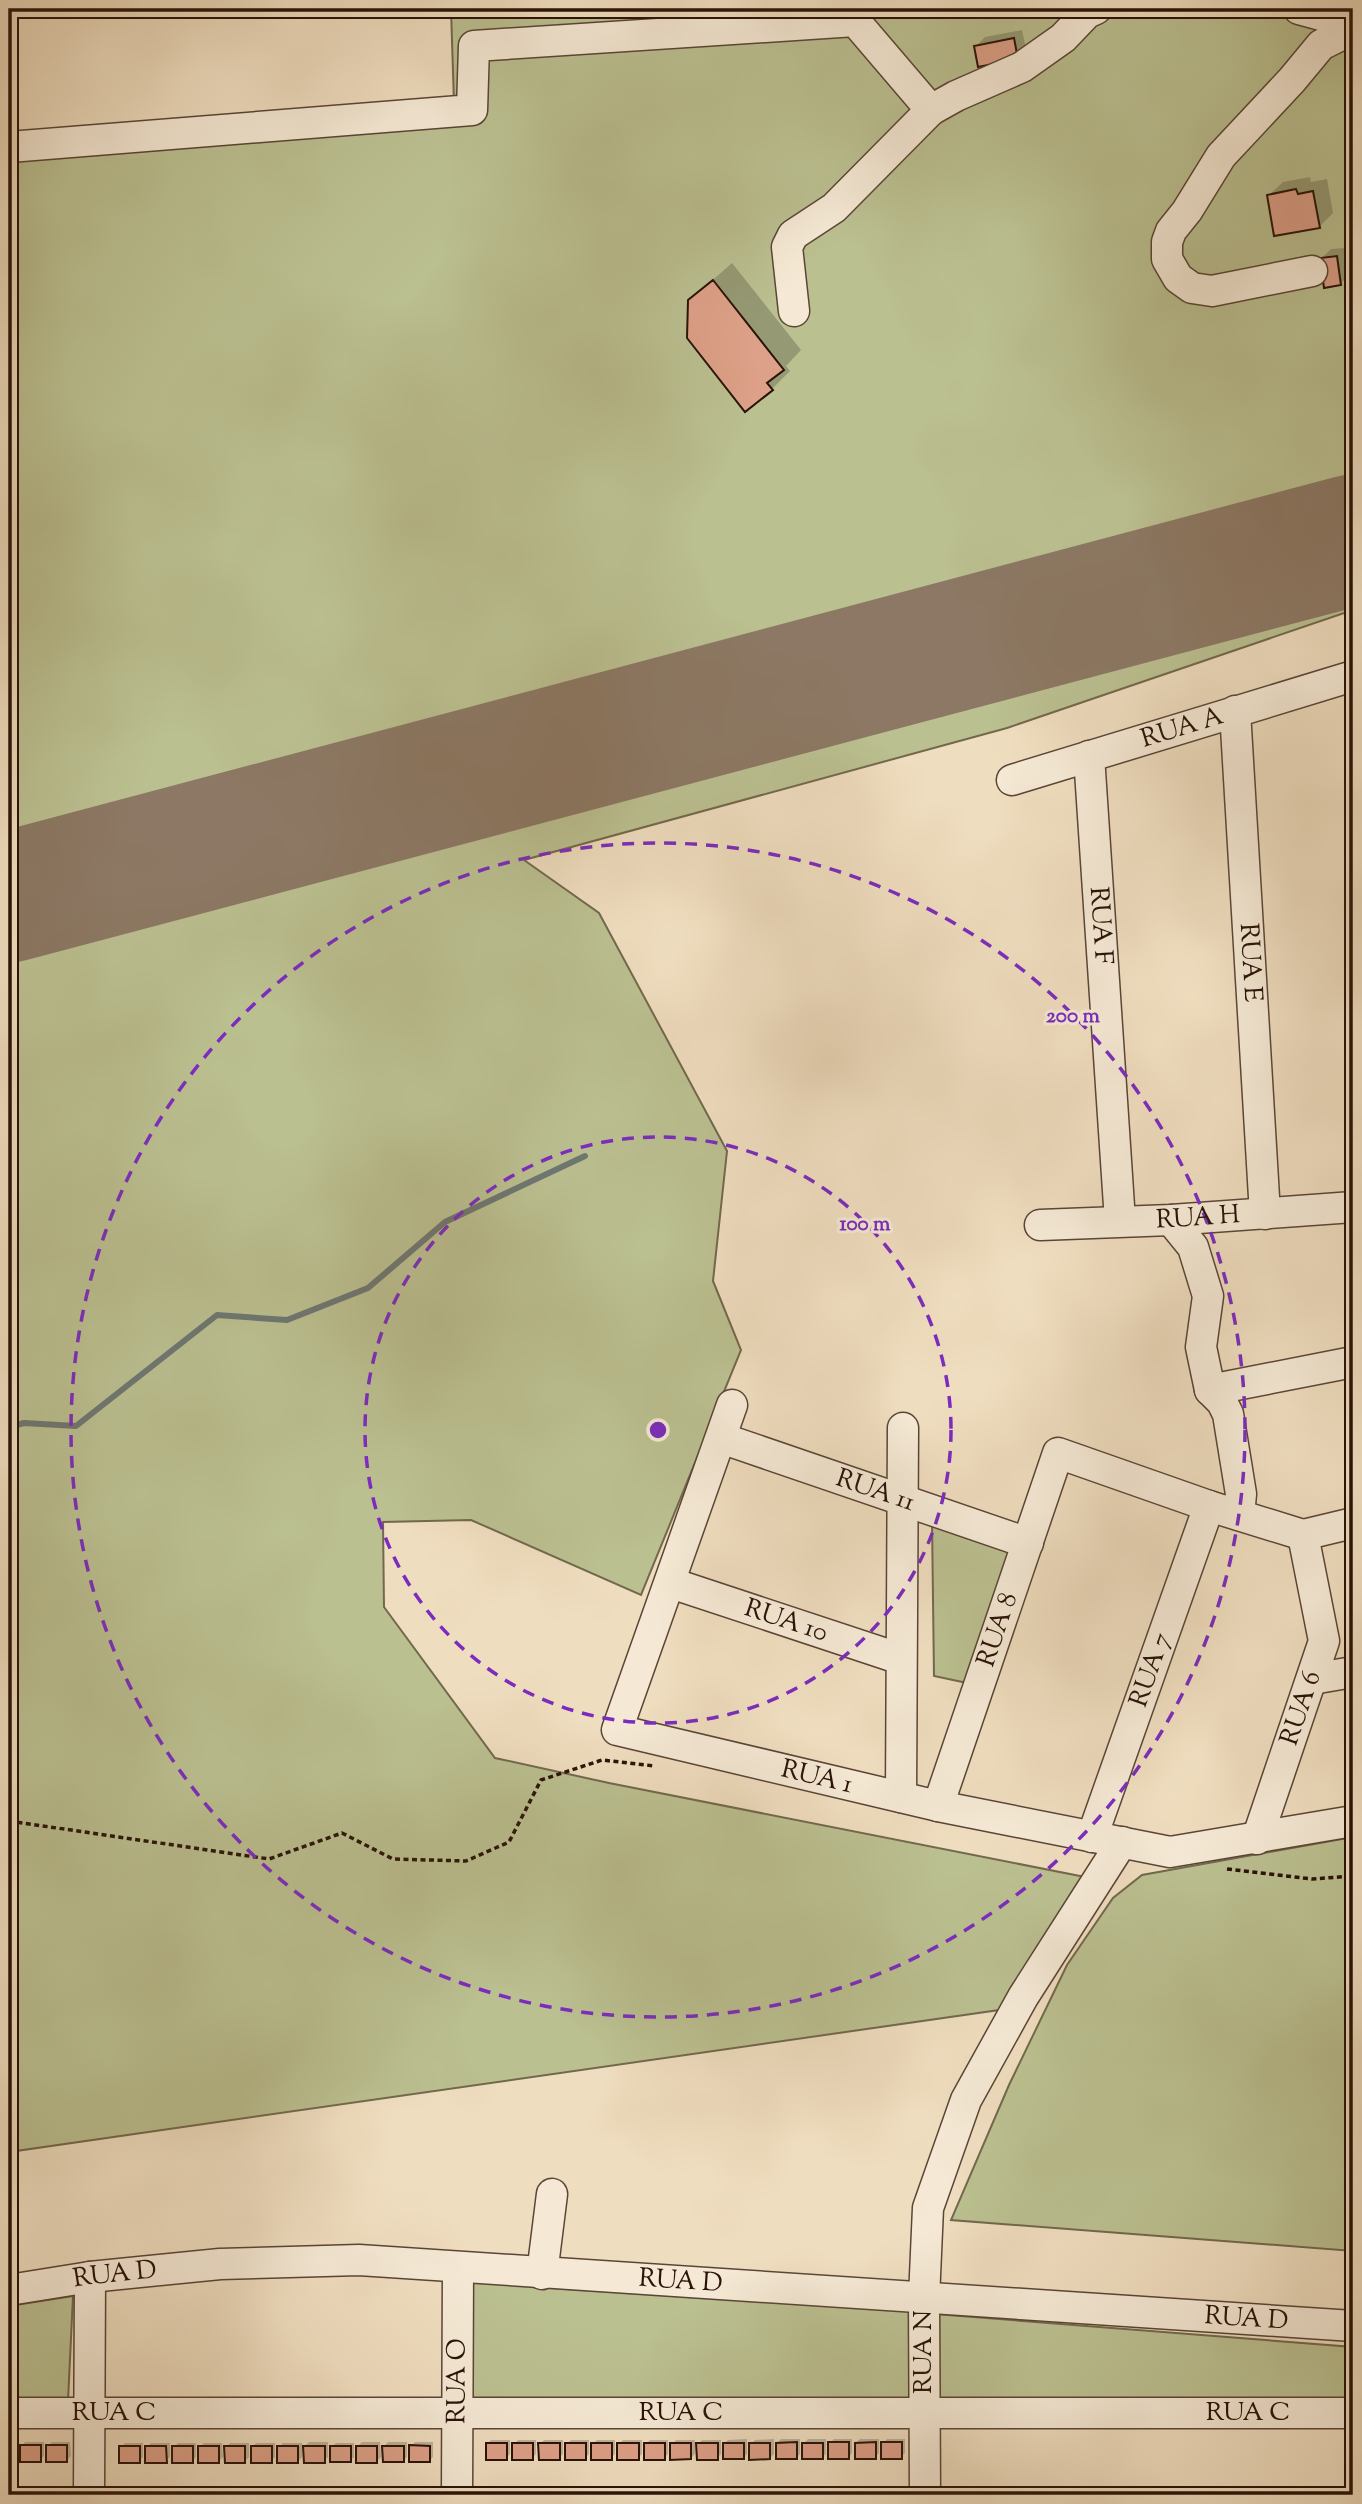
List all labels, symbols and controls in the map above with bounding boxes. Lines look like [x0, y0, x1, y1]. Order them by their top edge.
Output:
street label: RUA A [1136, 698, 1228, 758]
street label: RUA F [1079, 886, 1121, 966]
street label: RUA E [1229, 922, 1271, 1003]
text: 200 m [1046, 1002, 1101, 1032]
street label: RUA H [1155, 1197, 1242, 1239]
text: 100 m [840, 1210, 891, 1240]
centre of rings [646, 1418, 670, 1442]
street label: RUA 11 [831, 1460, 920, 1521]
street label: RUA 8 [968, 1588, 1028, 1672]
street label: RUA 10 [739, 1590, 832, 1652]
street label: RUA 7 [1121, 1628, 1181, 1712]
street label: RUA 6 [1271, 1666, 1331, 1750]
street label: RUA 1 [777, 1751, 856, 1804]
street label: RUA D [70, 2252, 159, 2298]
street label: RUA D [637, 2260, 724, 2303]
street label: RUA D [1203, 2298, 1289, 2340]
street label: RUA N [906, 2310, 943, 2394]
street label: RUA O [439, 2338, 476, 2424]
street label: RUA C [72, 2395, 156, 2432]
street label: RUA C [639, 2395, 723, 2432]
street label: RUA C [1206, 2395, 1290, 2432]

